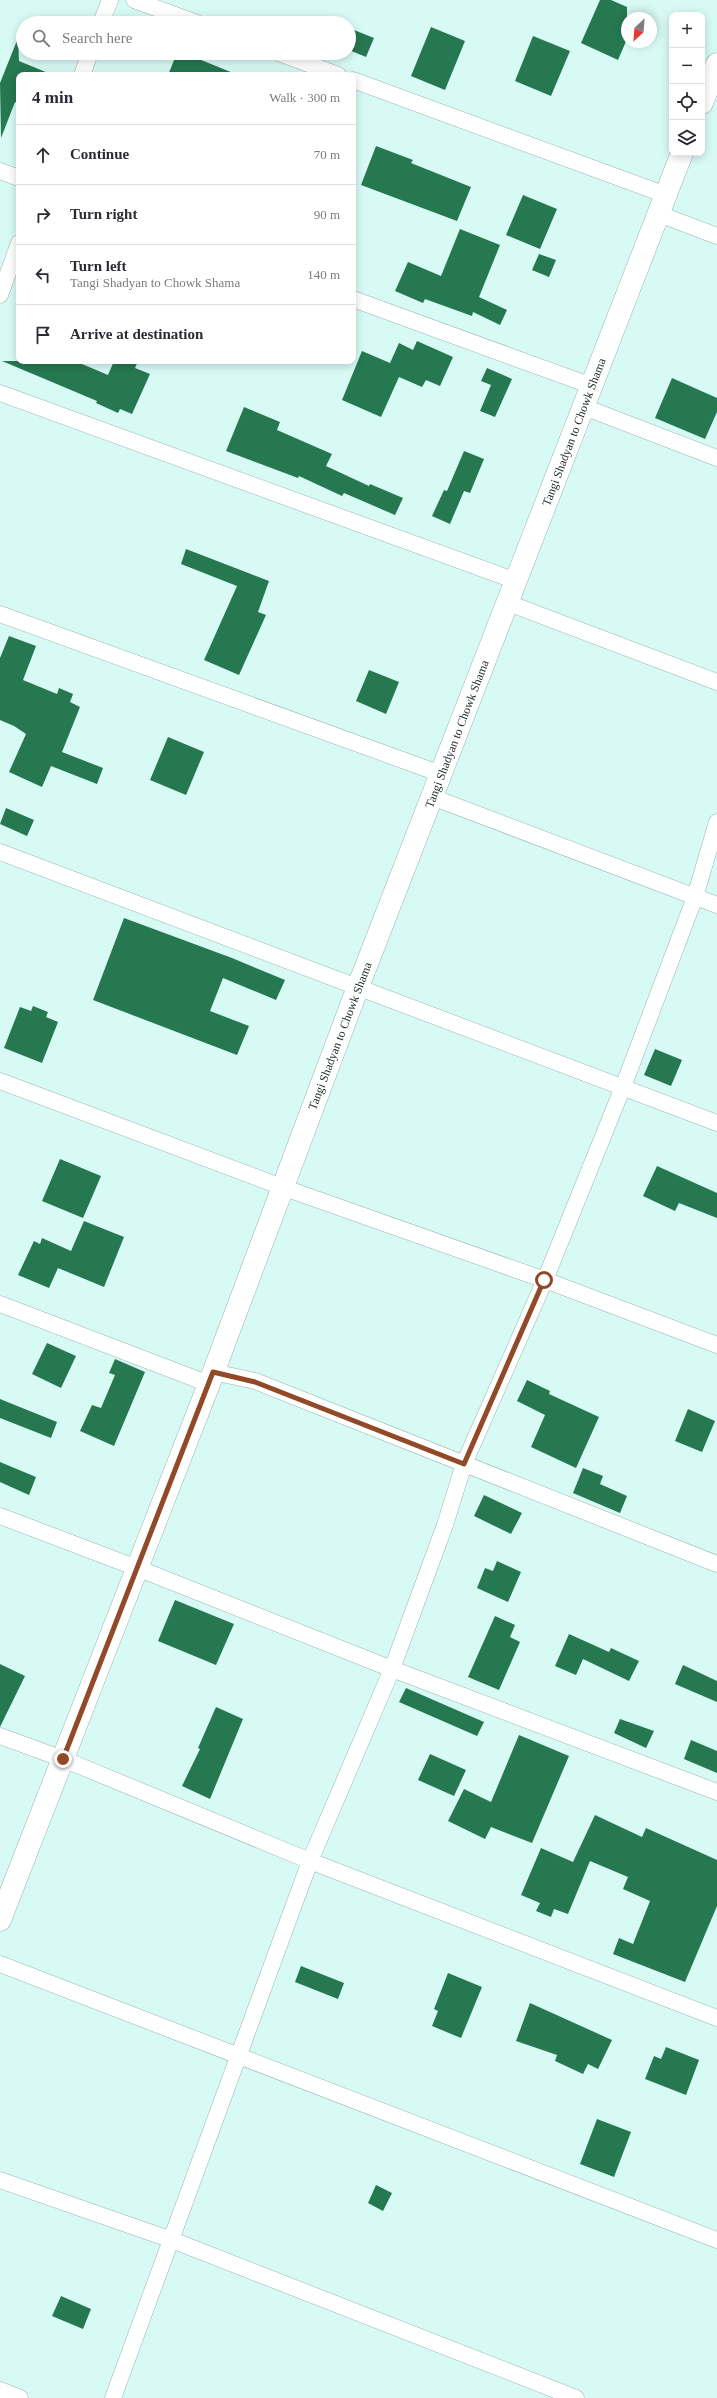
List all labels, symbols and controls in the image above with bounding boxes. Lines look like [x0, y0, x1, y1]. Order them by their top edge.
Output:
north arrow [621, 12, 657, 48]
map controls [669, 12, 705, 156]
button: + [669, 12, 705, 48]
search box [16, 16, 356, 60]
icon: search [30, 27, 52, 49]
text: Search here [62, 30, 132, 46]
button: − [669, 48, 705, 84]
button: locate [669, 84, 705, 120]
text: 4 min [32, 88, 73, 107]
text: Walk · 300 m [269, 90, 340, 105]
button: layers [669, 120, 705, 156]
icon: ahead [32, 144, 54, 166]
text: Continue [70, 146, 129, 162]
text: 70 m [314, 147, 340, 162]
icon: right [32, 204, 54, 226]
text: Turn right [70, 206, 137, 222]
text: 90 m [314, 207, 340, 222]
text: Turn left [70, 258, 127, 274]
icon: left [32, 264, 54, 286]
text: 140 m [307, 267, 340, 282]
text: Tangi Shadyan to Chowk Shama [70, 275, 240, 290]
icon: arrive [32, 324, 54, 346]
text: Arrive at destination [70, 326, 203, 342]
street label: Tangi Shadyan to Chowk Shama [539, 356, 609, 508]
street label: Tangi Shadyan to Chowk Shama [422, 658, 492, 810]
street label: Tangi Shadyan to Chowk Shama [305, 960, 375, 1112]
route start [535, 1271, 553, 1289]
route end [54, 1750, 72, 1768]

